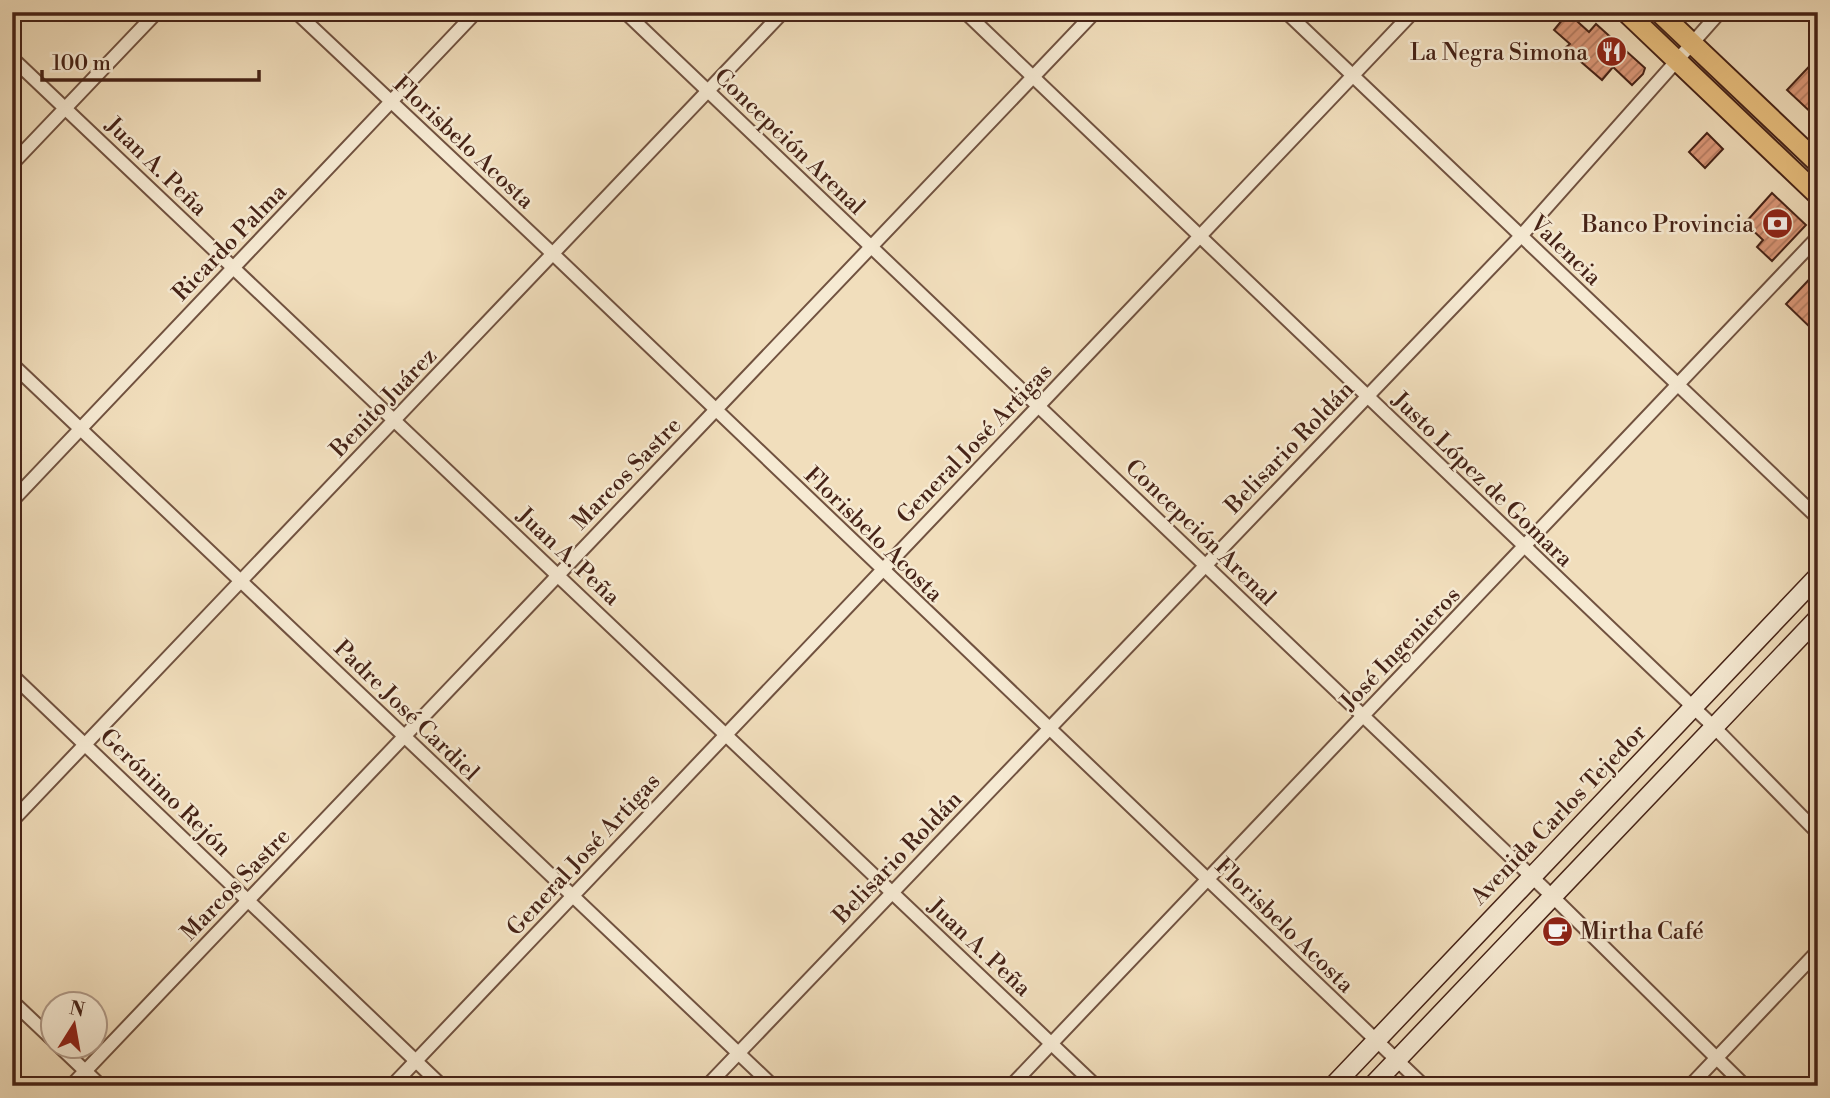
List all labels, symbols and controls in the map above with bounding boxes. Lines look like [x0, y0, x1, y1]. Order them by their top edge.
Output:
restaurant icon: La Negra Simona [1594, 35, 1628, 69]
scale bar [42, 38, 259, 82]
place label: La Negra Simona [1410, 39, 1588, 67]
text: 100 m [52, 51, 111, 77]
street label: Concepción Arenal [708, 63, 871, 221]
street label: Florisbelo Acosta [387, 70, 540, 215]
street label: Juan A. Peña [99, 111, 213, 222]
street label: Ricardo Palma [167, 178, 293, 307]
bank icon: Banco Provincia [1760, 207, 1794, 241]
street label: Valencia [1523, 209, 1607, 292]
place label: Banco Provincia [1581, 211, 1754, 239]
street label: Benito Juárez [324, 342, 443, 464]
street label: General José Artigas [891, 358, 1058, 530]
street label: Belisario Roldán [1219, 375, 1360, 521]
street label: Justo López de Gomara [1385, 386, 1579, 573]
street label: Marcos Sastre [566, 412, 687, 536]
street label: Concepción Arenal [1119, 454, 1282, 612]
street label: Florisbelo Acosta [798, 461, 949, 608]
street label: Juan A. Peña [510, 501, 626, 612]
street label: José Ingenieros [1334, 581, 1467, 717]
street label: Padre José Cardiel [328, 634, 485, 787]
street label: Avenida Carlos Tejedor [1464, 718, 1652, 912]
street label: Gerónimo Rejón [94, 723, 237, 863]
street label: General José Artigas [501, 768, 666, 942]
street label: Belisario Roldán [827, 785, 968, 931]
street label: Marcos Sastre [175, 823, 296, 947]
street label: Florisbelo Acosta [1209, 852, 1360, 999]
street label: Juan A. Peña [921, 892, 1037, 1003]
cafe icon: Mirtha Café [1540, 914, 1574, 948]
place label: Mirtha Café [1580, 918, 1704, 946]
north arrow [38, 990, 108, 1060]
text: N [67, 996, 87, 1023]

